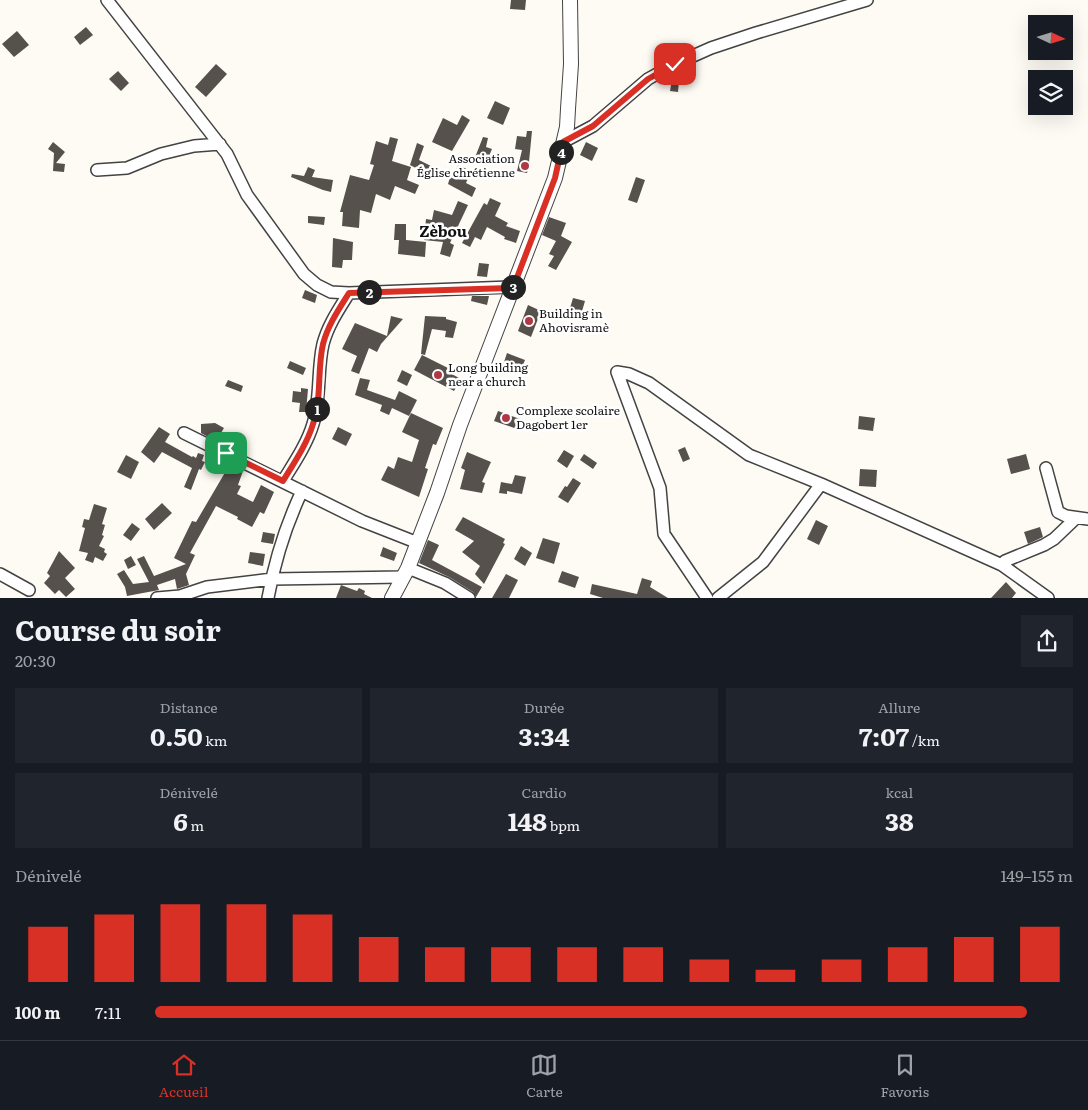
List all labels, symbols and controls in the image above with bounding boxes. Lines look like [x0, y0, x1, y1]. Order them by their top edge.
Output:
north arrow [1028, 15, 1072, 60]
map controls [1028, 15, 1073, 115]
pin [654, 43, 696, 85]
icon: check [661, 50, 689, 78]
button: layers [1028, 70, 1073, 115]
pin: 4 [548, 140, 574, 164]
text: 4 [557, 142, 566, 162]
place label: Association Église chrétienne [417, 149, 515, 181]
marker: Association Église chrétienne [519, 160, 531, 172]
district label: Zèbou [419, 219, 467, 242]
pin: 3 [500, 274, 526, 300]
text: 3 [510, 277, 517, 297]
pin: 2 [356, 280, 382, 304]
text: 2 [366, 282, 373, 302]
place label: Building in Ahovisramè [539, 304, 609, 336]
marker: Building in Ahovisramè [523, 315, 535, 327]
place label: Long building near a church [448, 358, 529, 390]
marker: Long building near a church [432, 369, 444, 381]
pin: 1 [304, 396, 330, 422]
text: 1 [315, 399, 320, 419]
place label: Complexe scolaire Dagobert 1er [516, 401, 620, 433]
marker: Complexe scolaire Dagobert 1er [500, 412, 512, 424]
pin [205, 432, 247, 474]
icon: arrive [212, 439, 240, 467]
text: Course du soir [15, 608, 221, 650]
button: share [1021, 615, 1073, 667]
text: 20:30 [15, 648, 55, 672]
text: Distance [160, 697, 218, 717]
text: Durée [524, 697, 564, 717]
text: Allure [878, 697, 920, 717]
text: 0.50 [150, 717, 203, 754]
text: 3:34 [519, 717, 569, 754]
text: 7:07 [859, 717, 909, 754]
text: km [203, 730, 227, 750]
text: /km [909, 730, 940, 750]
text: Dénivelé [160, 782, 218, 802]
text: Cardio [522, 782, 566, 802]
text: kcal [886, 782, 913, 802]
text: 6 [173, 802, 188, 839]
text: 148 [508, 802, 547, 839]
text: 38 [885, 802, 914, 839]
text: m [188, 815, 204, 835]
text: bpm [547, 815, 580, 835]
text: Dénivelé [15, 863, 81, 887]
text: 149–155 m [1000, 863, 1073, 887]
text: 100 m [15, 1000, 61, 1024]
text: 7:11 [95, 1000, 121, 1024]
tab: Accueil [159, 1051, 208, 1101]
tab: Carte [526, 1051, 563, 1101]
tab: Favoris [880, 1051, 929, 1101]

